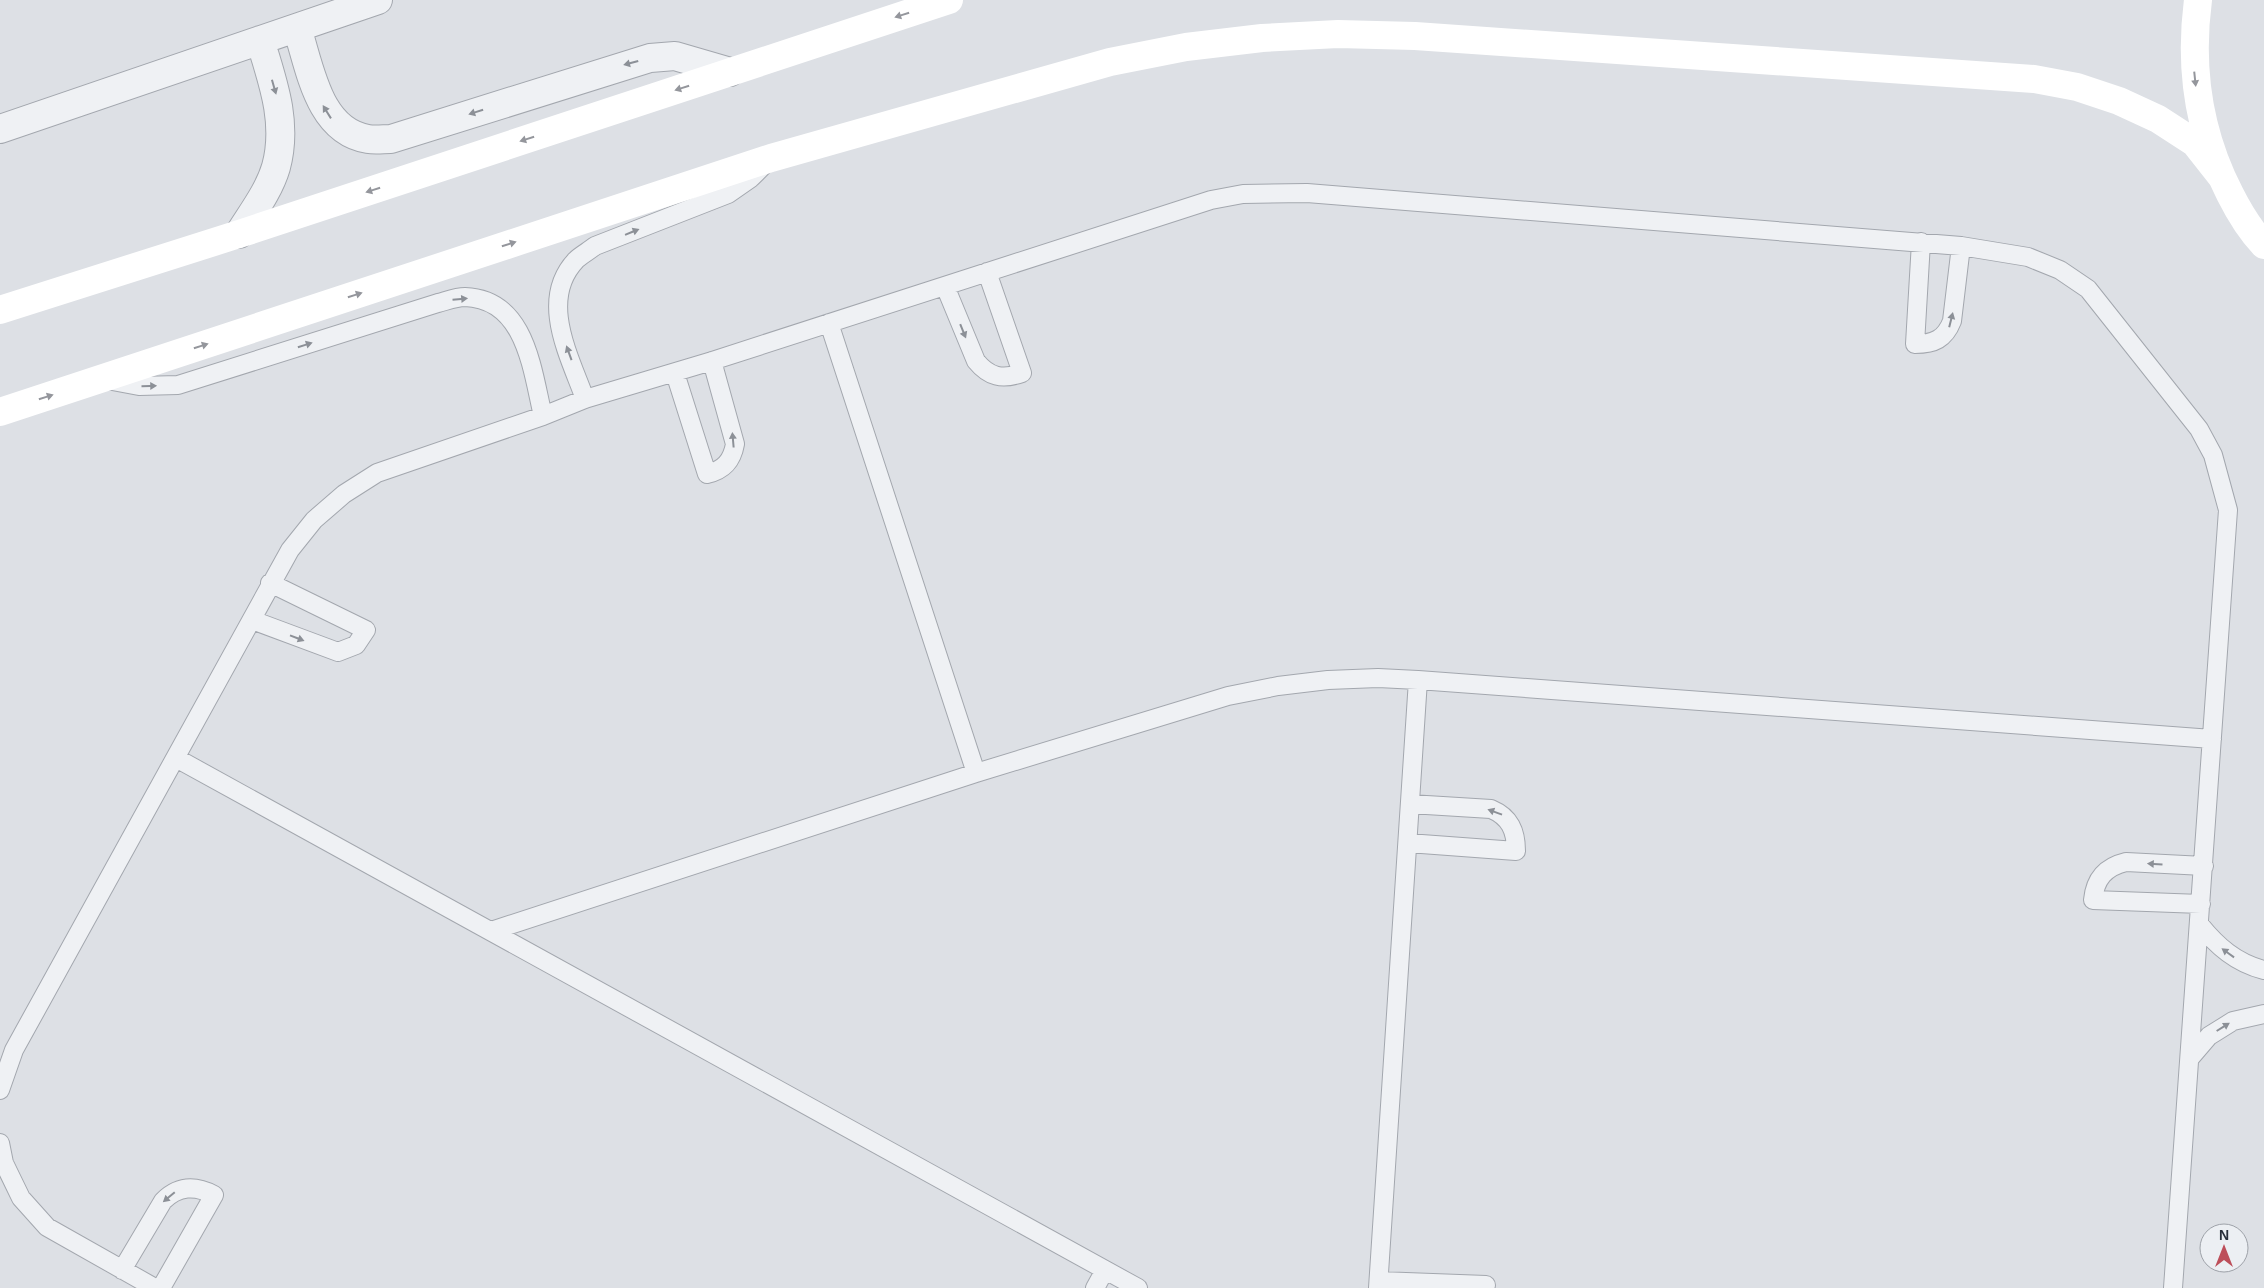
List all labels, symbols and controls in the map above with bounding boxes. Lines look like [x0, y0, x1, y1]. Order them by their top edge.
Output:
one-way arrow [895, 12, 910, 19]
one-way arrow [624, 59, 639, 67]
one-way arrow [2191, 71, 2199, 87]
one-way arrow [270, 79, 278, 94]
one-way arrow [674, 84, 689, 92]
one-way arrow [323, 106, 332, 119]
one-way arrow [469, 109, 484, 116]
one-way arrow [520, 135, 535, 143]
one-way arrow [365, 186, 380, 194]
one-way arrow [625, 227, 639, 235]
one-way arrow [502, 240, 517, 247]
one-way arrow [348, 291, 363, 299]
one-way arrow [453, 295, 469, 303]
one-way arrow [1947, 313, 1955, 328]
one-way arrow [960, 324, 968, 338]
one-way arrow [193, 341, 208, 349]
one-way arrow [297, 341, 312, 348]
one-way arrow [565, 346, 572, 361]
one-way arrow [141, 382, 157, 390]
one-way arrow [39, 392, 54, 400]
one-way arrow [729, 432, 737, 448]
one-way arrow [290, 634, 305, 642]
one-way arrow [1487, 808, 1502, 815]
one-way arrow [2147, 859, 2163, 867]
one-way arrow [2221, 948, 2235, 958]
one-way arrow [2216, 1023, 2229, 1032]
one-way arrow [163, 1192, 176, 1203]
north arrow [2199, 1223, 2249, 1273]
text: N [2219, 1227, 2229, 1243]

